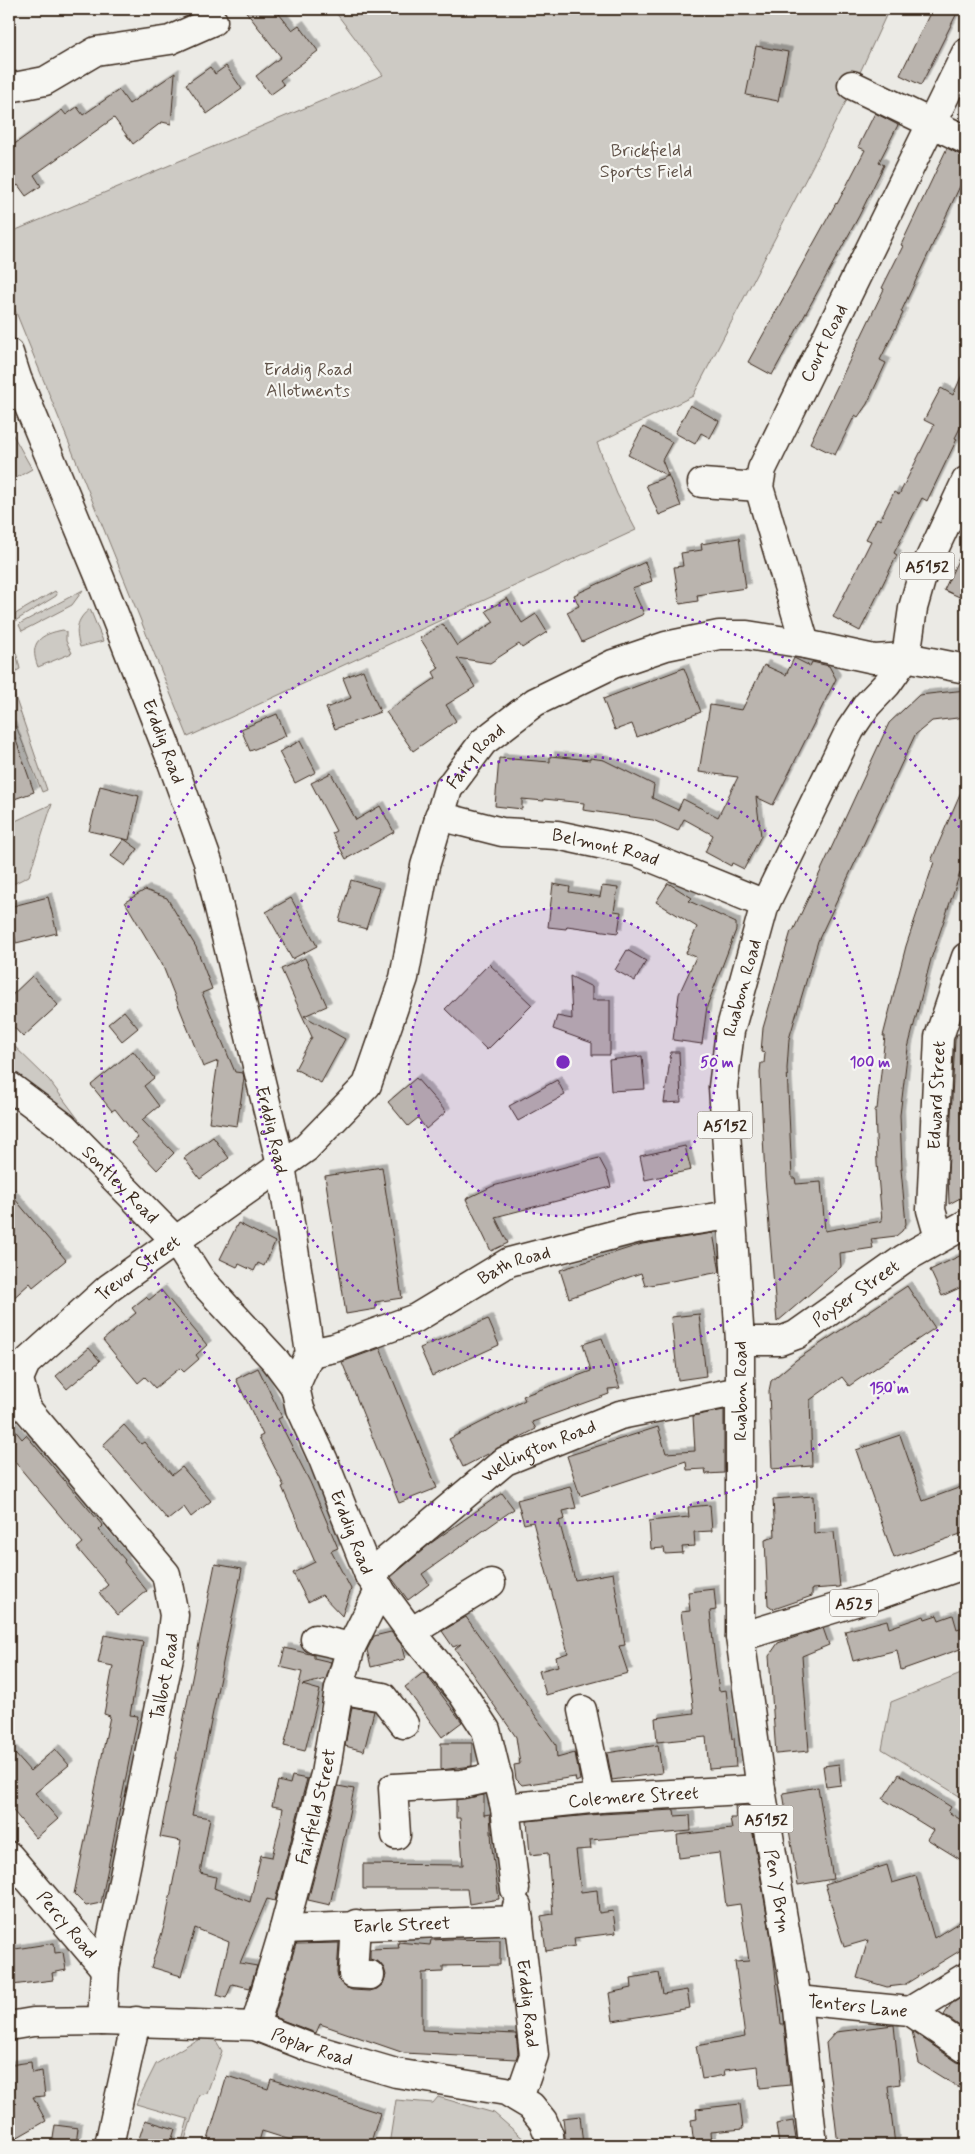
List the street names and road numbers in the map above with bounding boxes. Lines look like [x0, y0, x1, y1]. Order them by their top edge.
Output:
street label: Court Road [795, 301, 854, 387]
road number: A5152 [900, 552, 954, 580]
street label: Erddig Road [136, 696, 190, 787]
street label: Fairy Road [441, 719, 510, 794]
street label: Belmont Road [550, 823, 662, 873]
street label: Ruabon Road [718, 937, 768, 1038]
street label: Edward Street [923, 1040, 952, 1150]
street label: Erddig Road [249, 1084, 293, 1175]
road number: A5152 [698, 1112, 752, 1138]
street label: Sontley Road [76, 1141, 163, 1229]
street label: Trevor Street [91, 1230, 186, 1307]
street label: Bath Road [474, 1241, 553, 1291]
street label: Poyser Street [808, 1254, 905, 1333]
street label: Ruabon Road [729, 1341, 753, 1441]
street label: Wellington Road [477, 1415, 600, 1489]
street label: Erddig Road [324, 1487, 379, 1578]
road number: A525 [830, 1590, 878, 1616]
street label: Talbot Road [145, 1632, 185, 1722]
street label: Fairfield Street [291, 1747, 342, 1867]
street label: Colemere Street [567, 1781, 700, 1814]
road number: A5152 [738, 1806, 794, 1832]
street label: Pen Y Bryn [758, 1848, 796, 1935]
street label: Percy Road [31, 1886, 102, 1964]
street label: Earle Street [353, 1912, 451, 1939]
street label: Erddig Road [510, 1958, 544, 2049]
street label: Tenters Lane [807, 1990, 909, 2024]
street label: Poplar Road [268, 2023, 355, 2073]

